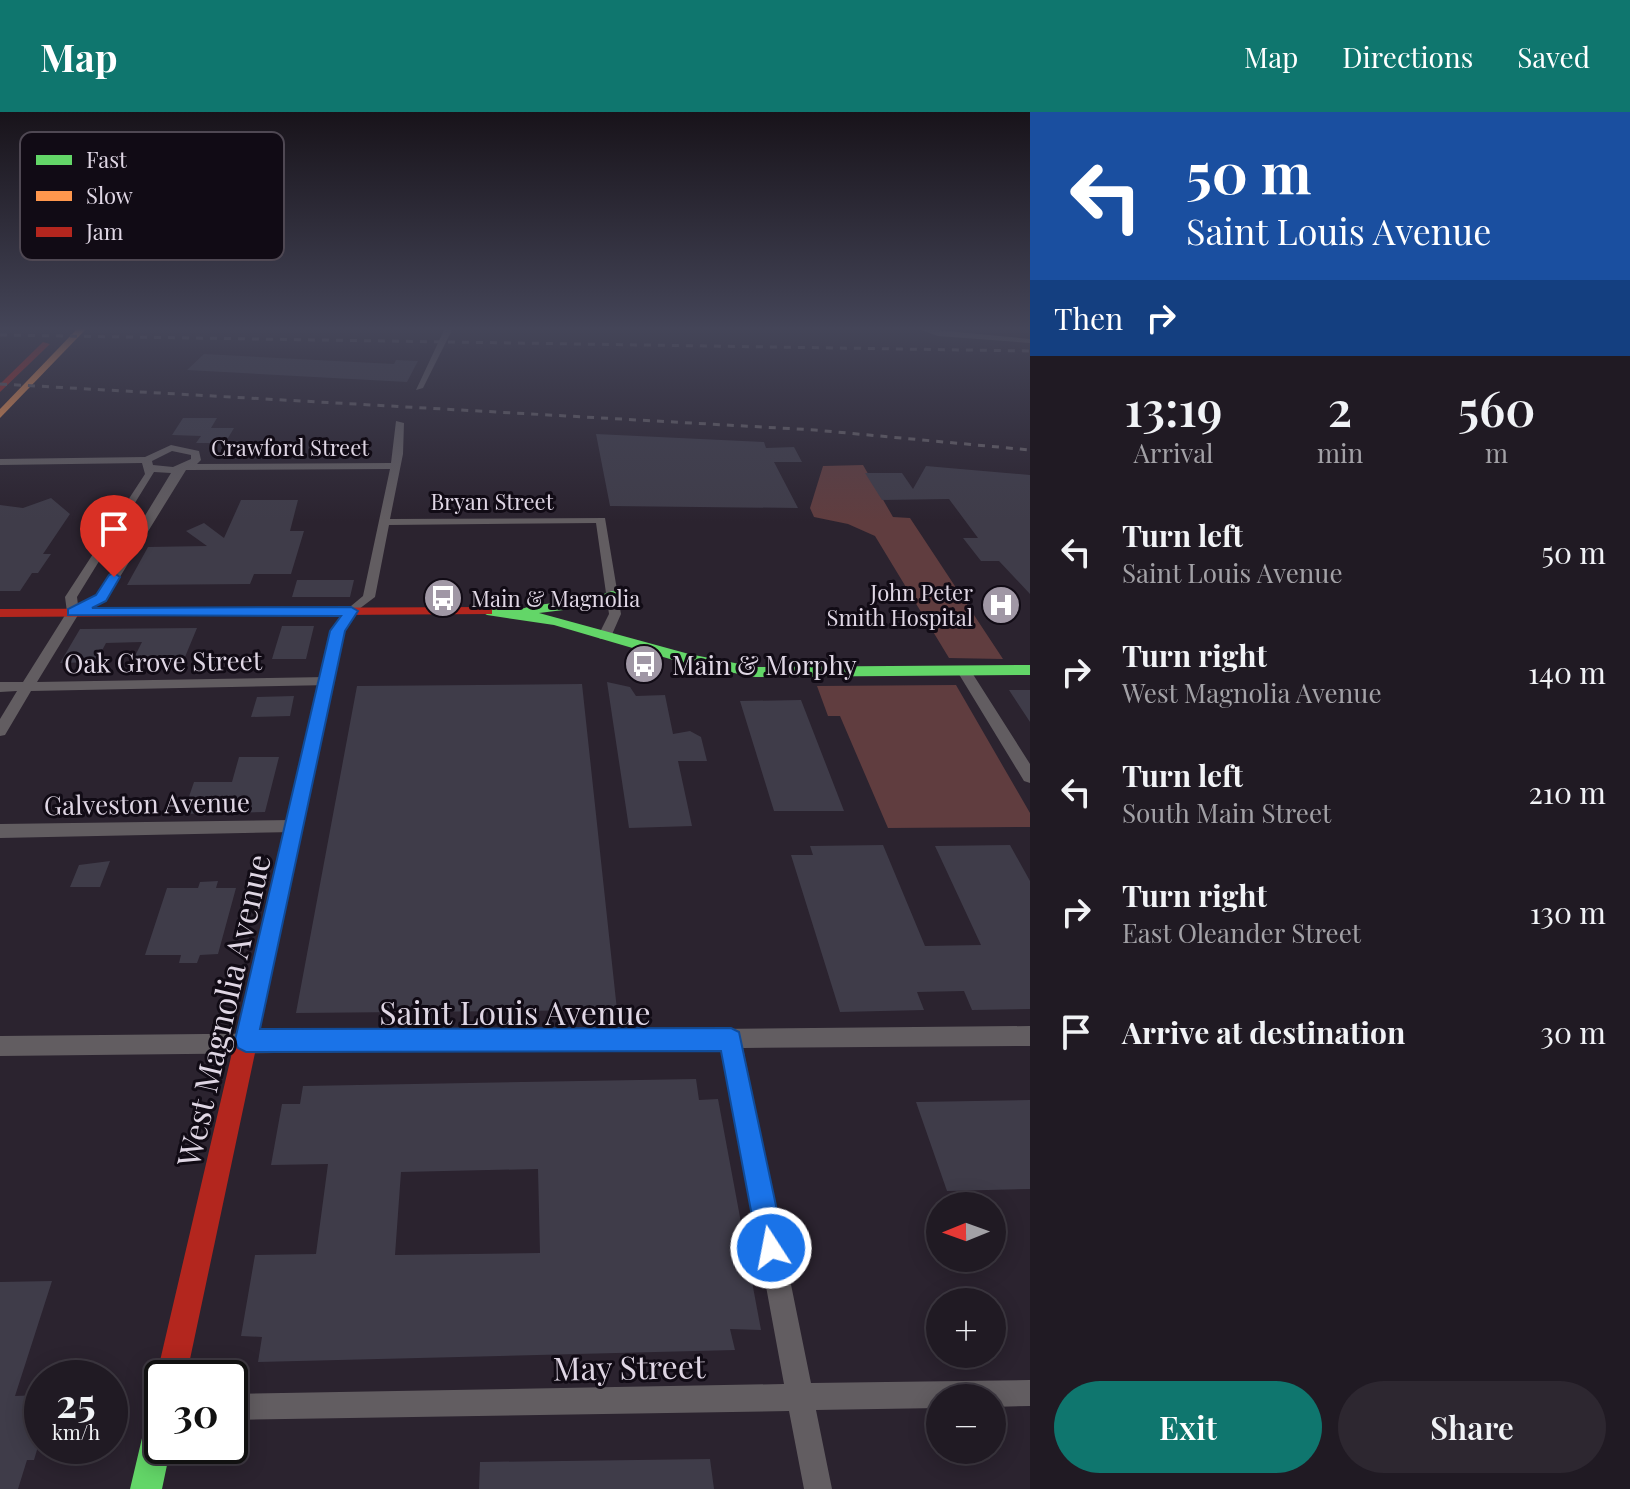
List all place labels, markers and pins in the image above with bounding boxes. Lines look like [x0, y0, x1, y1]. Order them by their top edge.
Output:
pin [80, 495, 148, 577]
bus stop icon: Main & Magnolia [422, 577, 464, 619]
place label: John Peter Smith Hospital [827, 577, 973, 632]
place label: Main & Magnolia [471, 583, 640, 613]
hospital icon: John Peter Smith Hospital [980, 584, 1022, 626]
bus stop icon: Main & Morphy [623, 643, 665, 685]
place label: Main & Morphy [672, 647, 857, 682]

